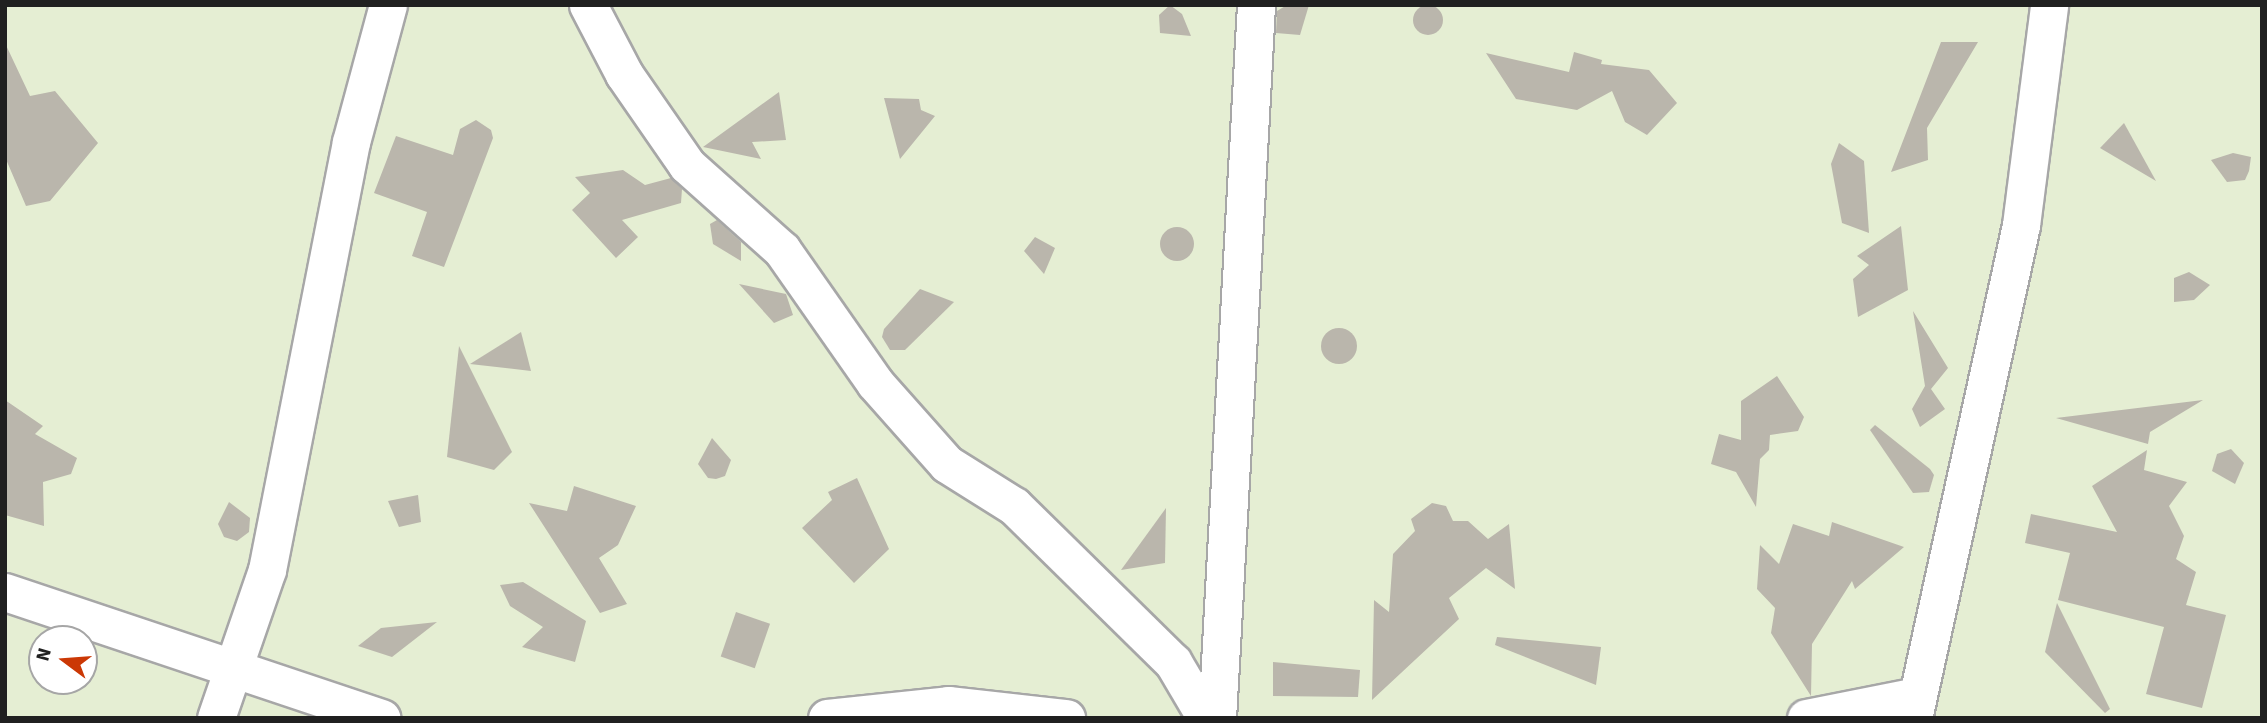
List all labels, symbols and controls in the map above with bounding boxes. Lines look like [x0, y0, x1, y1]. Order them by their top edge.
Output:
north arrow [28, 625, 98, 695]
text: N [30, 645, 59, 664]

